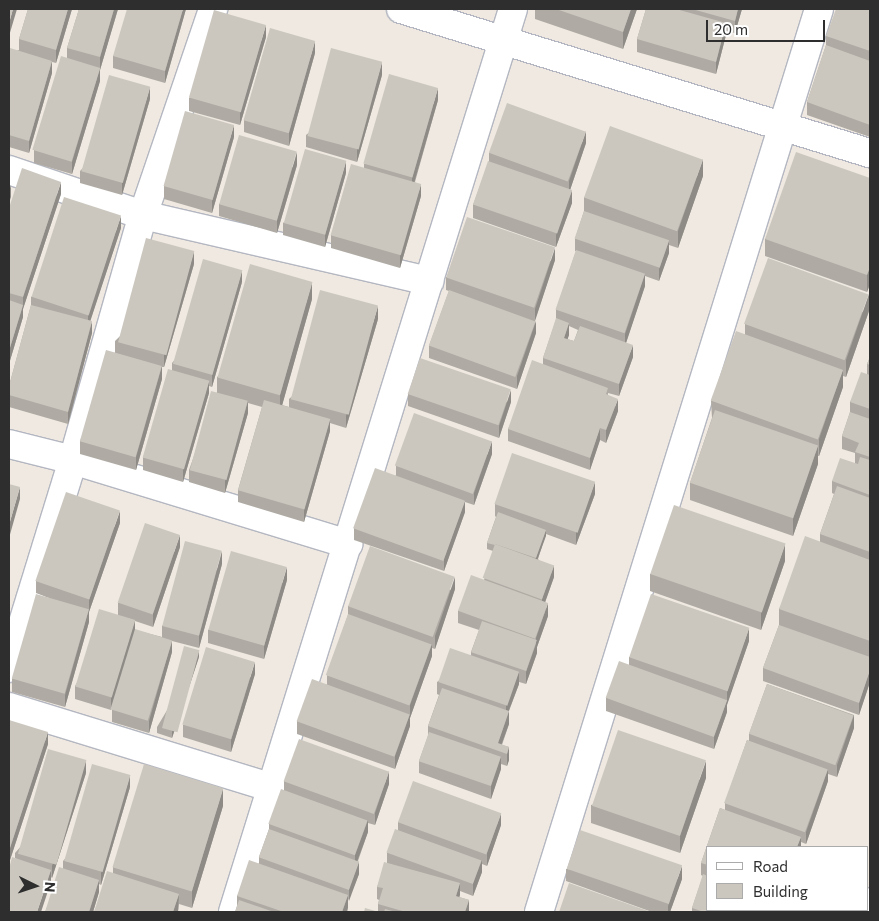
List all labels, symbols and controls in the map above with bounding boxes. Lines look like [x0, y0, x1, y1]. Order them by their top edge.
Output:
scale bar [709, 10, 828, 42]
text: 20 m [714, 20, 748, 38]
legend [706, 846, 869, 911]
text: Road [753, 857, 788, 875]
north arrow [10, 861, 60, 911]
text: N [42, 881, 59, 893]
text: Building [753, 882, 808, 900]

